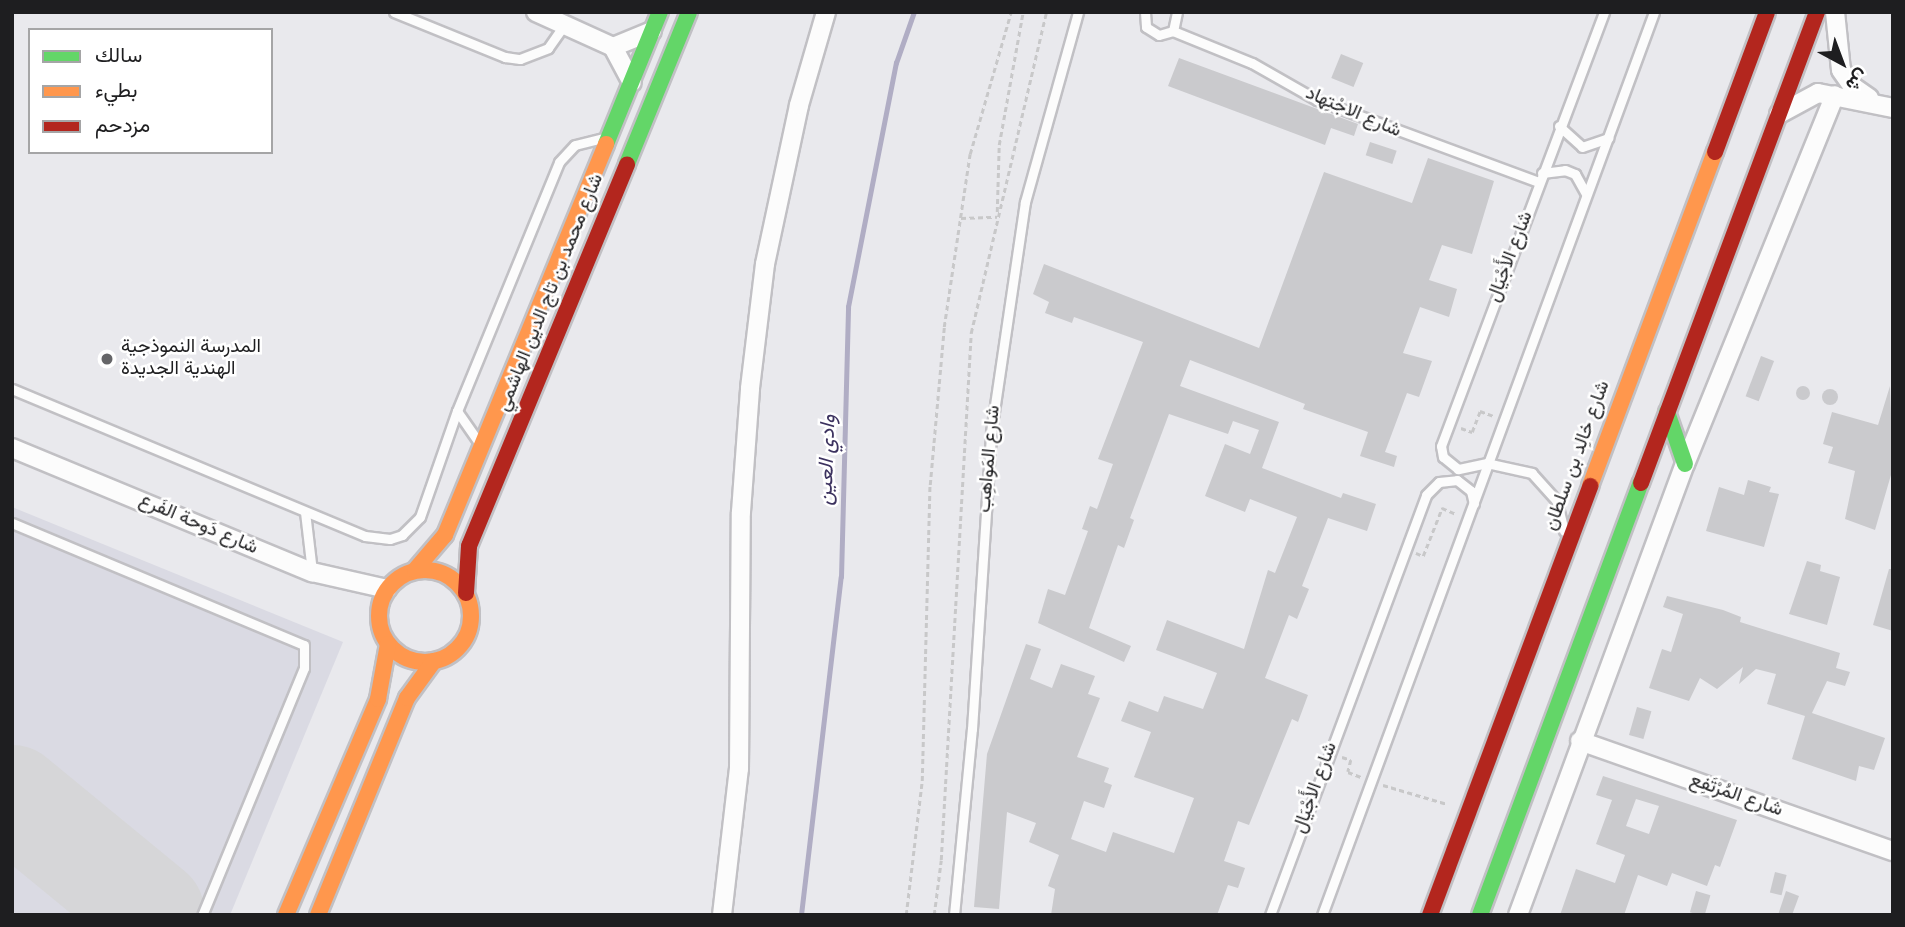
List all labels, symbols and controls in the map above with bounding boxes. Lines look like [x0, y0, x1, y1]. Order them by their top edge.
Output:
legend [28, 28, 273, 154]
north arrow [1807, 28, 1877, 98]
text: سالك [95, 40, 142, 73]
text: ش [1838, 61, 1874, 98]
text: بطيء [95, 75, 138, 108]
street label: شارع الاجْتِهاد [1302, 83, 1404, 143]
text: مزدحم [95, 110, 150, 143]
street label: شارع محمد بن تاج الدين الهاشمي [493, 171, 609, 415]
street label: شارع الأَجْيَال [1483, 208, 1539, 306]
place label: المدرسة النموذجية الهندية الجديدة [121, 337, 261, 381]
marker: المدرسة النموذجية الهندية الجديدة [99, 351, 115, 367]
street label: شارع خالِد بن سلطان [1540, 378, 1616, 534]
street label: شارع المَواهِب [974, 404, 1006, 514]
water label: وادي العين [814, 414, 842, 506]
street label: شارع دَوحة الفَرع [135, 490, 261, 560]
street label: شارع الأَجْيَال [1289, 739, 1343, 837]
street label: شارع المُرْتَفِع [1687, 769, 1785, 823]

